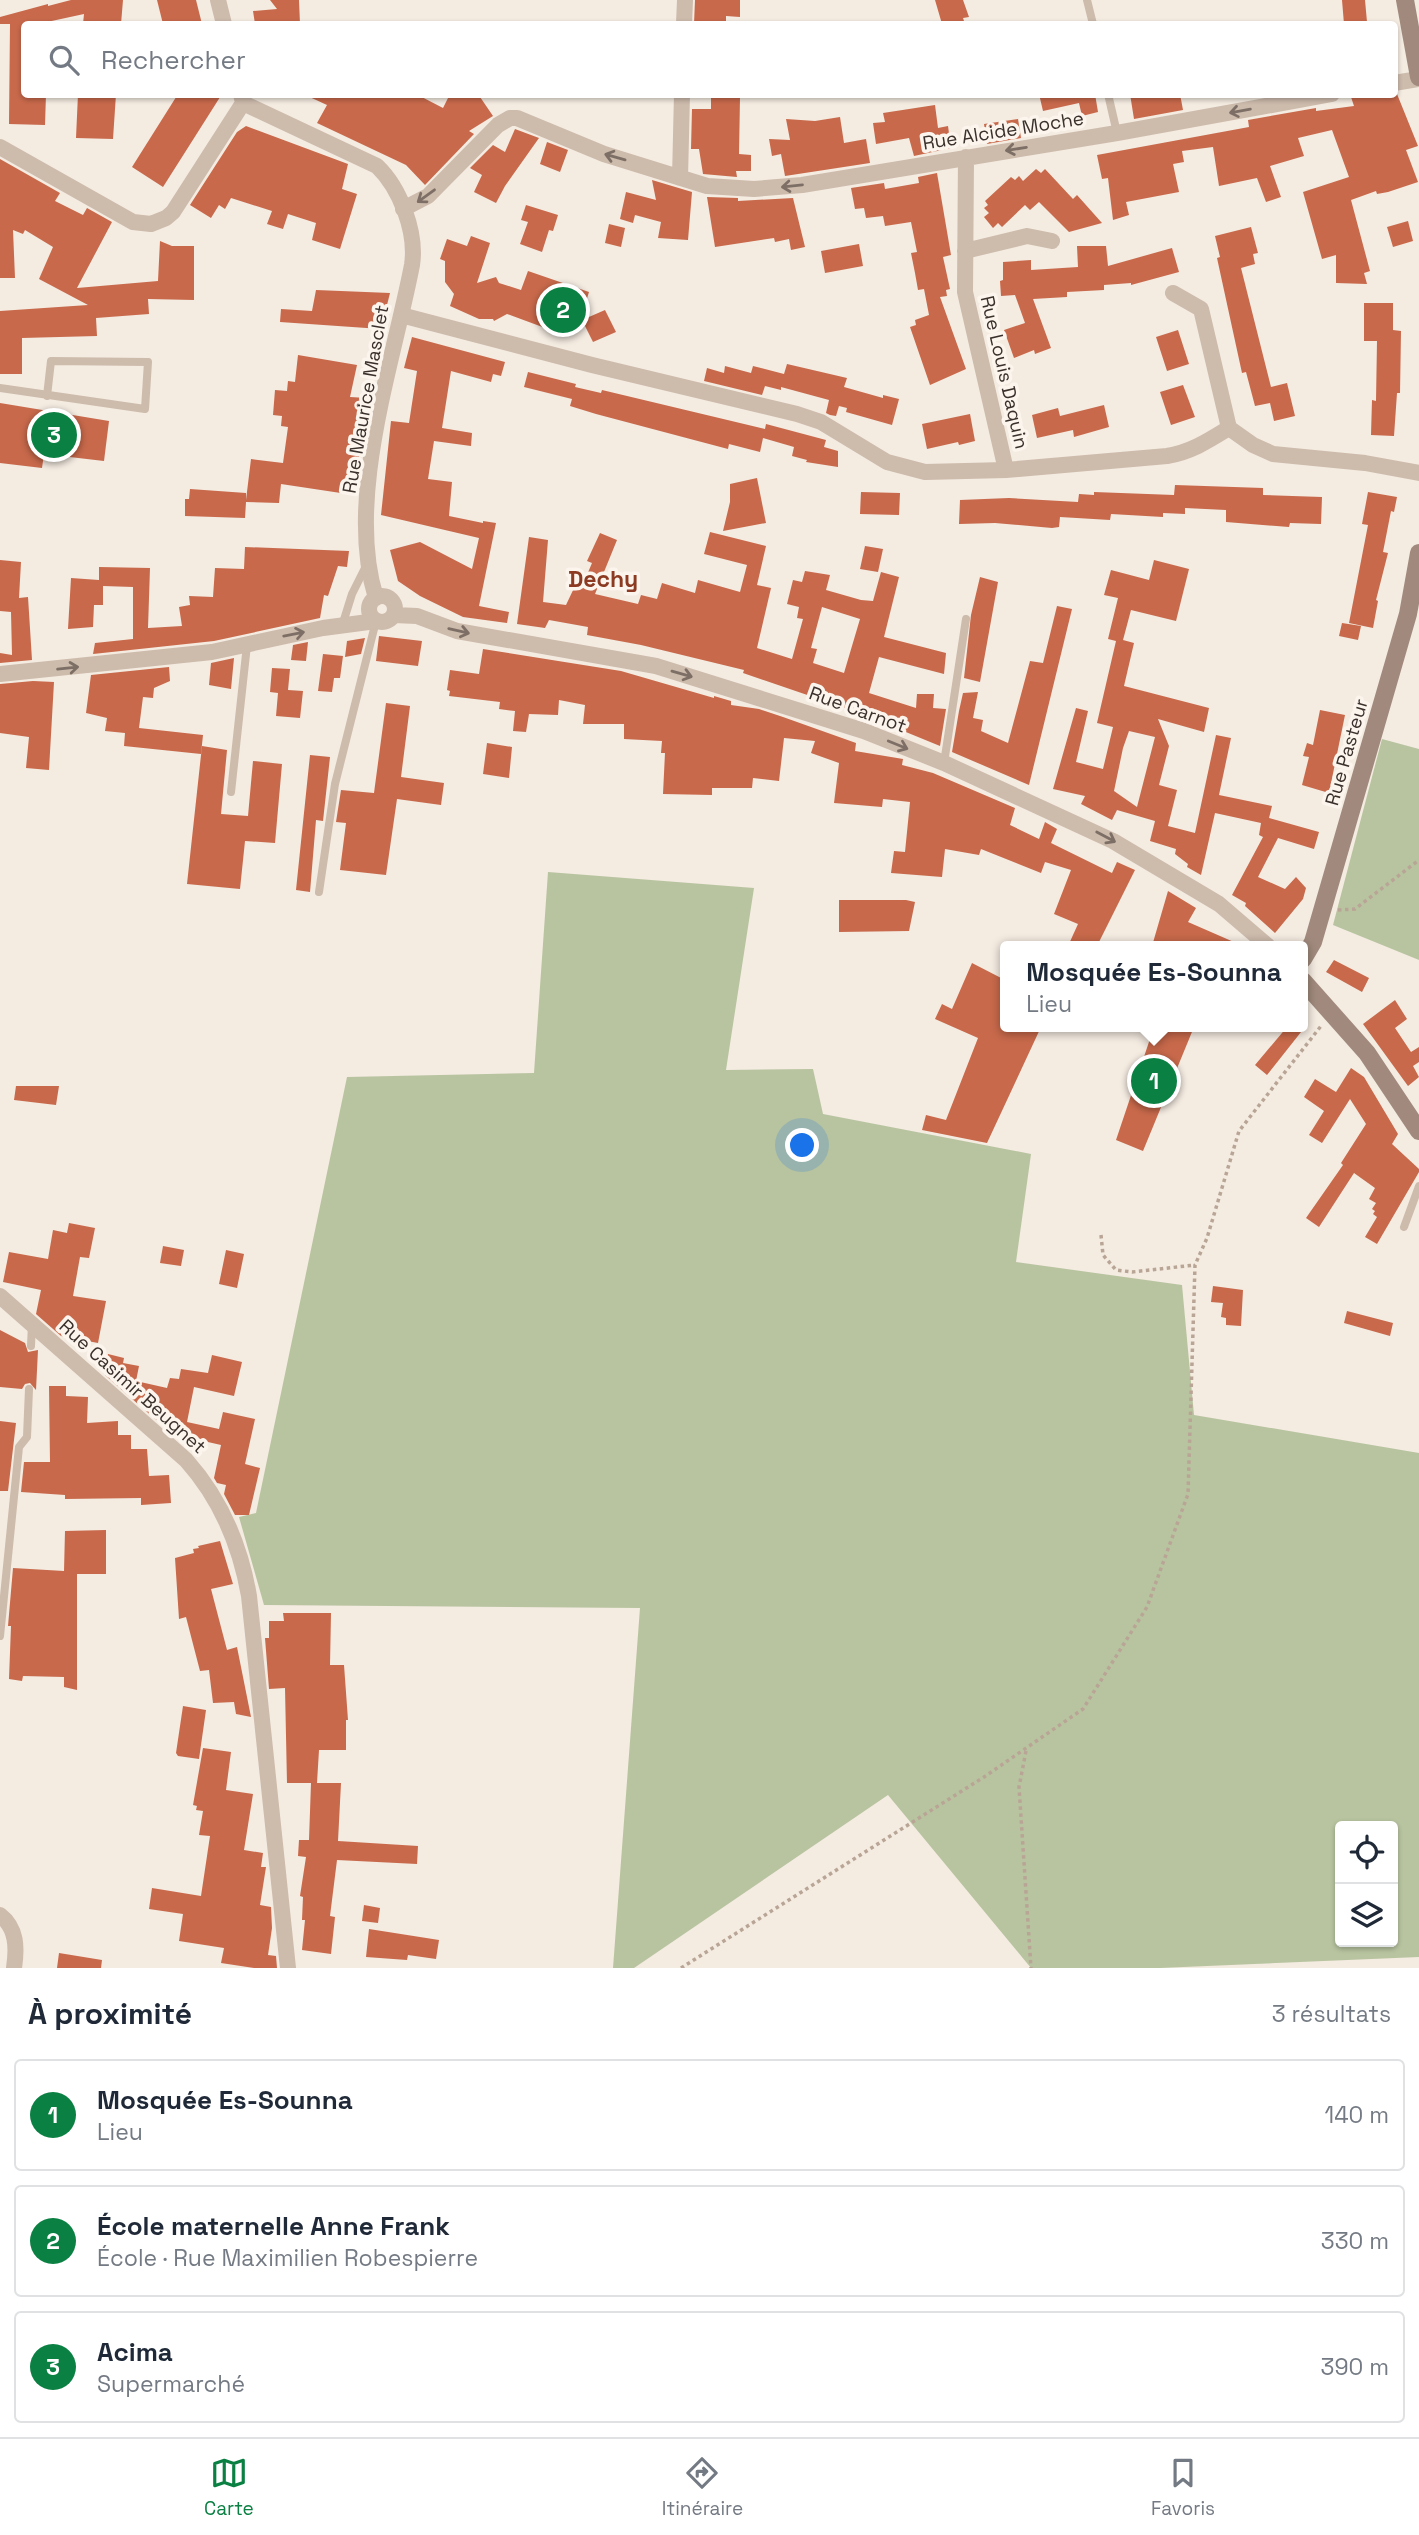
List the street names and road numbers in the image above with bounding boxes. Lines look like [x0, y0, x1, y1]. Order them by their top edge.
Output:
street label: Rue Alcide Moche [921, 105, 1085, 156]
street label: Rue Louis Daquin [975, 293, 1034, 451]
street label: Rue Maurice Masclet [337, 303, 394, 495]
street label: Rue Carnot [806, 680, 910, 739]
street label: Rue Pasteur [1319, 696, 1374, 808]
street label: Rue Casimir Beugnet [54, 1314, 211, 1459]

